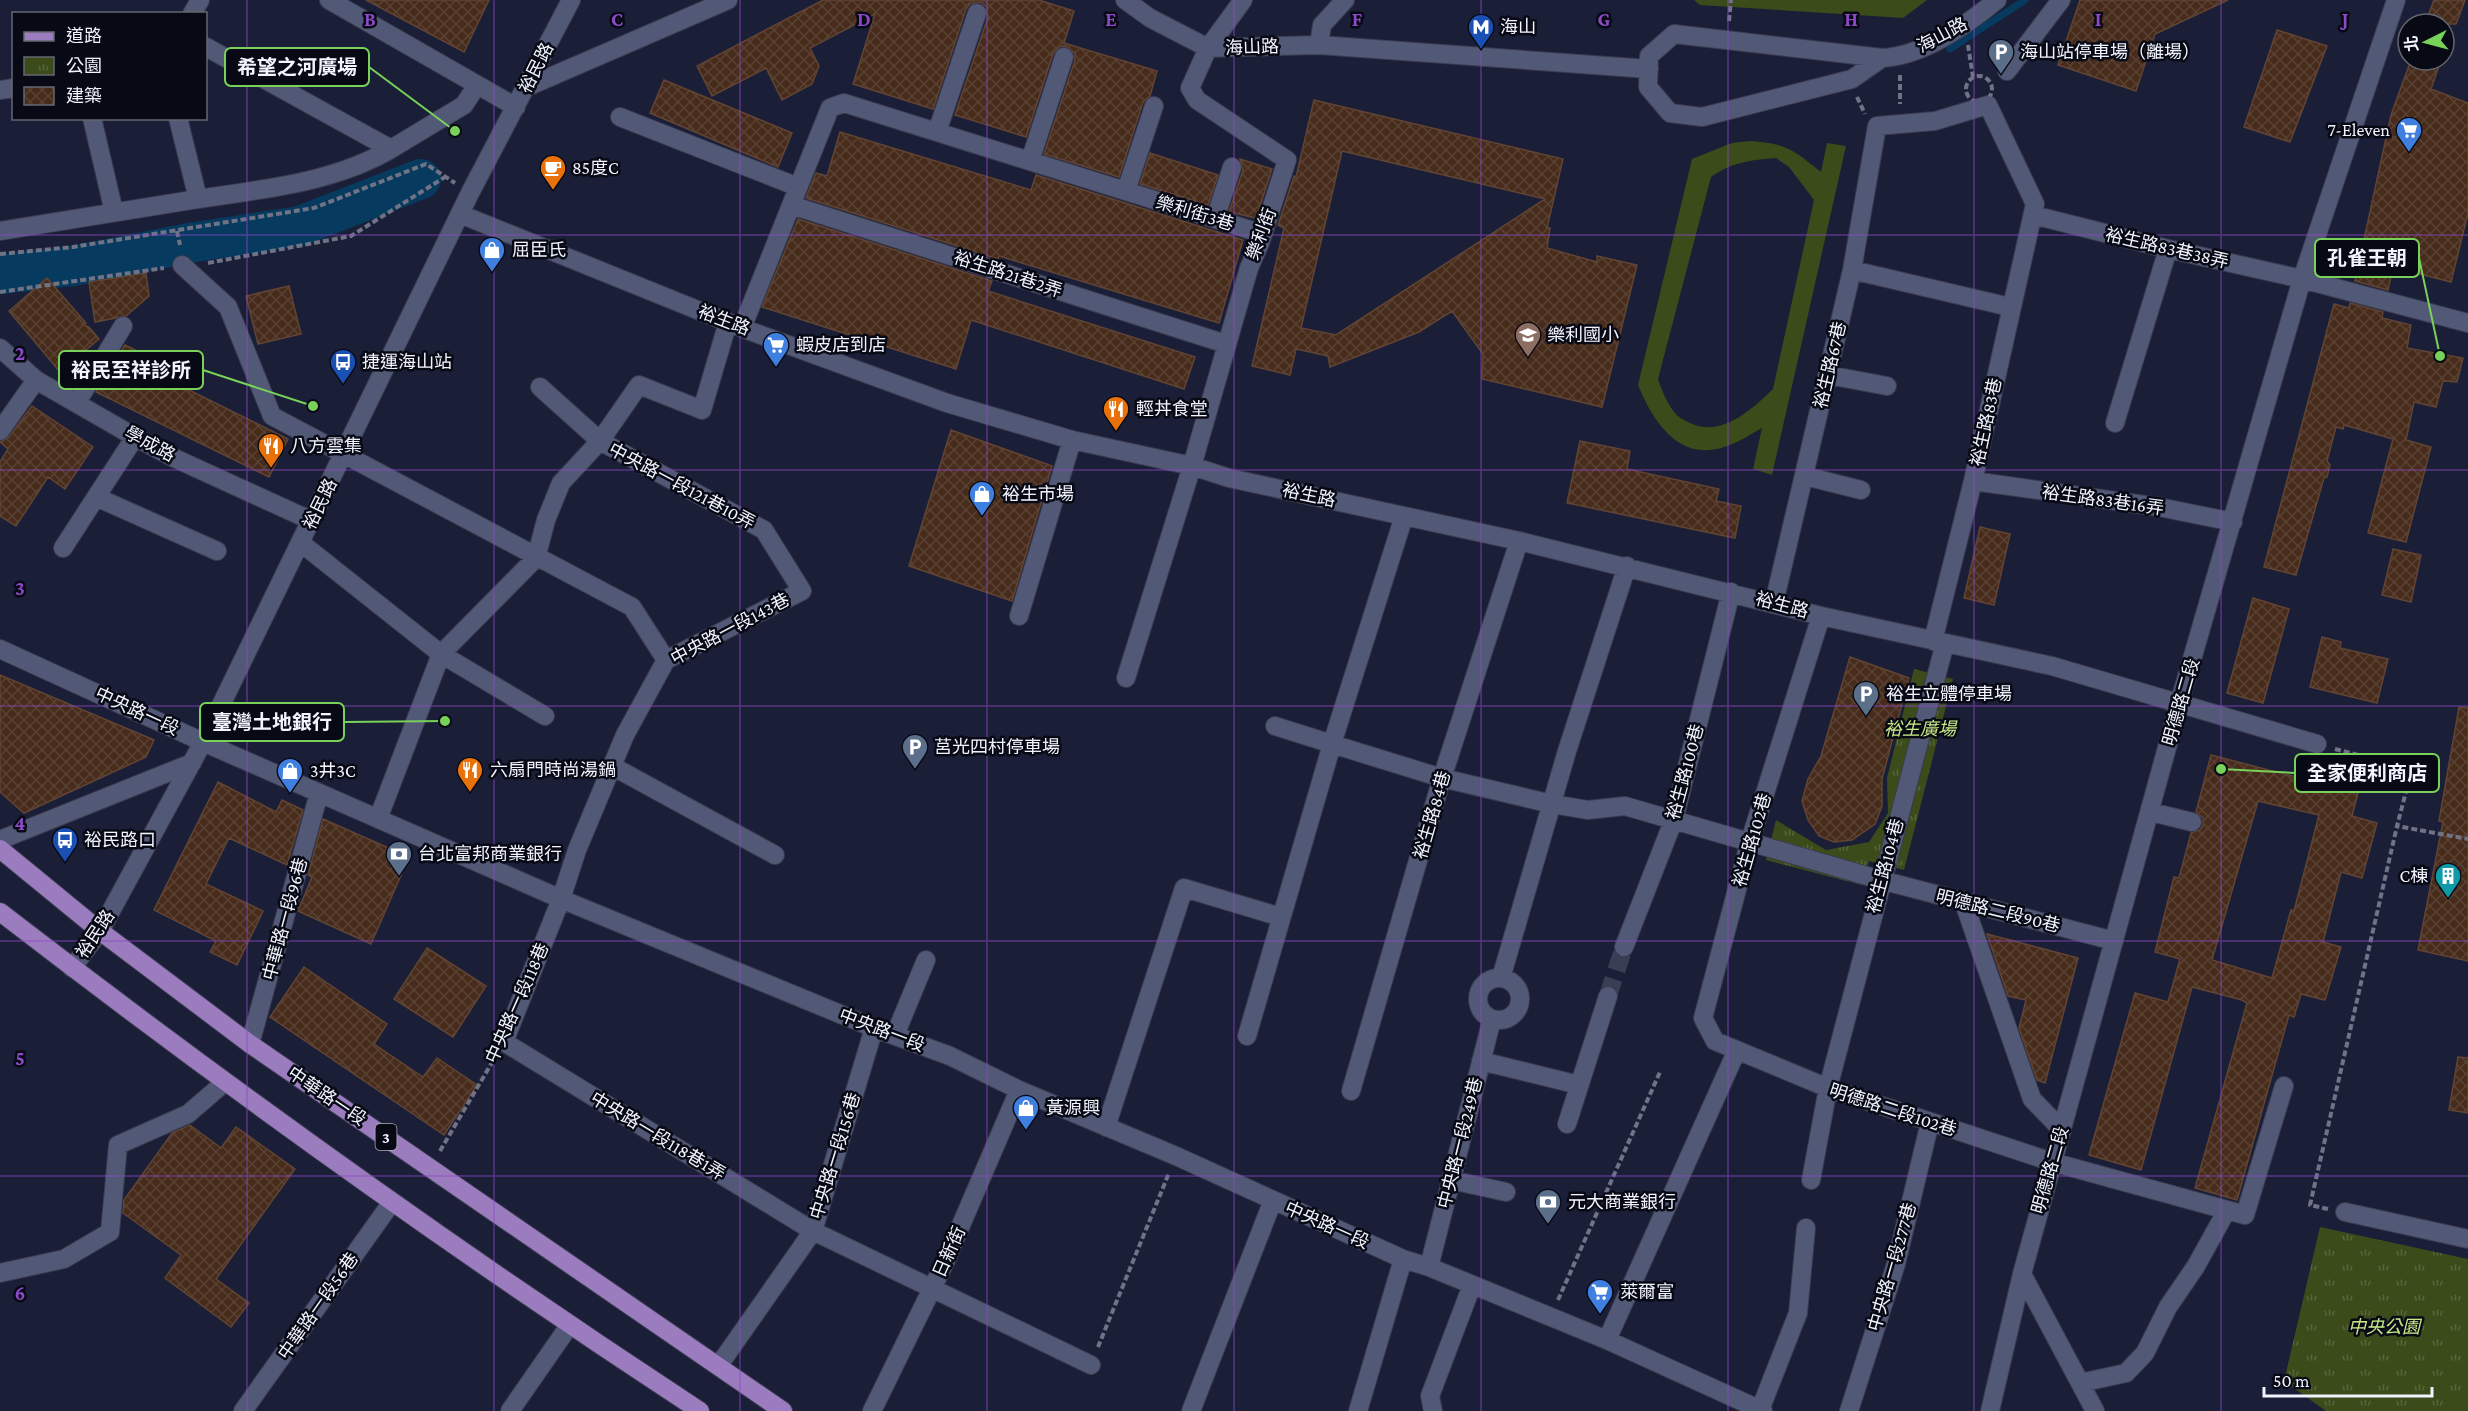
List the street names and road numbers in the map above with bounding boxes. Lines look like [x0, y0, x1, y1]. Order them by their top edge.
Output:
street label: 海山路 [1913, 13, 1971, 57]
street label: 海山路 [1225, 36, 1279, 58]
street label: 裕民路 [515, 39, 557, 97]
street label: 樂利街3巷 [1154, 192, 1236, 234]
street label: 樂利街 [1242, 205, 1280, 263]
street label: 裕生路83巷38弄 [2103, 224, 2231, 272]
street label: 裕生路21巷2弄 [951, 247, 1065, 301]
street label: 裕生路 [695, 301, 753, 339]
street label: 裕生路67巷 [1810, 320, 1850, 410]
street label: 裕生路83巷 [1967, 376, 2005, 468]
street label: 學成路 [121, 422, 179, 466]
street label: 中央路一段121巷10弄 [605, 439, 759, 533]
street label: 裕民路 [299, 475, 341, 533]
street label: 裕生路 [1281, 480, 1337, 510]
street label: 裕生路83巷16弄 [2041, 482, 2165, 518]
street label: 裕生路 [1753, 588, 1811, 622]
street label: 中央路一段143巷 [667, 589, 793, 669]
street label: 明德路二段 [2159, 656, 2203, 748]
street label: 中央路一段 [92, 683, 182, 739]
street label: 裕生路100巷 [1663, 722, 1707, 822]
street label: 裕生路84巷 [1410, 769, 1454, 861]
street label: 裕生路102巷 [1729, 791, 1775, 889]
street label: 裕生路104巷 [1863, 816, 1907, 916]
street label: 中華路一段96巷 [259, 855, 311, 983]
street label: 明德路二段90巷 [1934, 886, 2062, 936]
street label: 裕民路 [72, 906, 118, 962]
street label: 中央路一段118巷 [481, 940, 553, 1066]
street label: 中央路一段 [836, 1005, 928, 1055]
street label: 中華路一段 [284, 1063, 370, 1129]
street label: 中央路一段249巷 [1434, 1075, 1486, 1211]
street label: 明德路二段102巷 [1827, 1080, 1959, 1140]
street label: 中央路一段118巷1弄 [587, 1088, 729, 1184]
street label: 中央路一段156巷 [806, 1090, 864, 1222]
road number: 3 [376, 1124, 396, 1150]
street label: 明德路二段 [2028, 1124, 2072, 1216]
street label: 中央路一段 [1282, 1198, 1372, 1252]
street label: 中央路一段277巷 [1864, 1200, 1920, 1334]
street label: 日新街 [929, 1223, 969, 1281]
street label: 中華路一段56巷 [274, 1249, 362, 1363]

